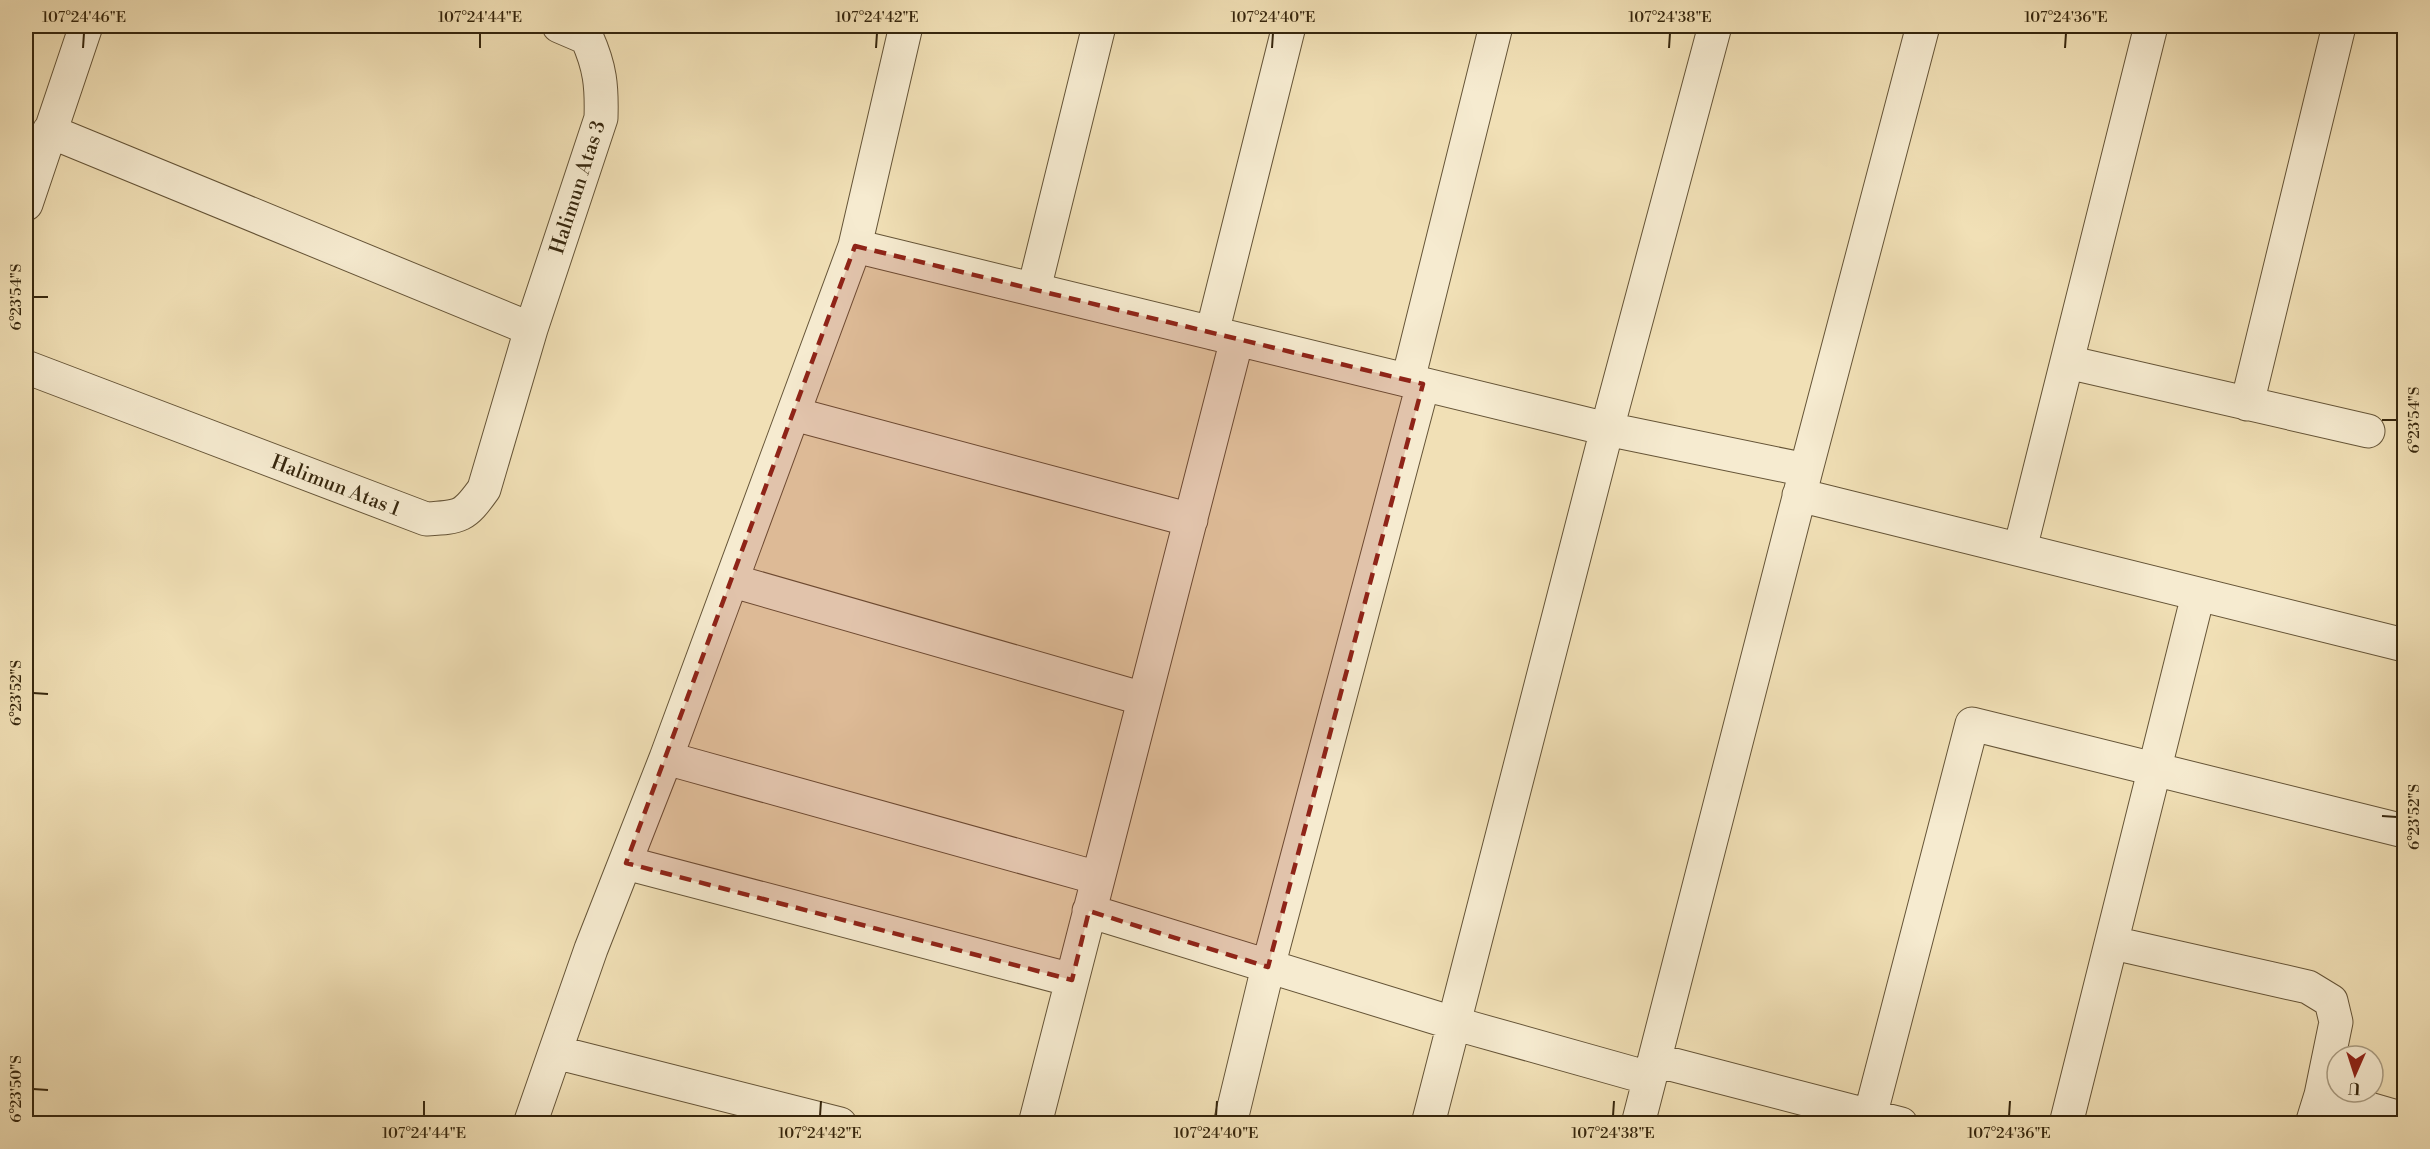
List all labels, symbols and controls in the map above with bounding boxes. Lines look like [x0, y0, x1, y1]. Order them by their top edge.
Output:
text: 107°24'46"E [42, 8, 126, 27]
text: 107°24'44"E [438, 8, 522, 27]
text: 107°24'42"E [835, 8, 919, 27]
text: 107°24'40"E [1231, 8, 1315, 27]
text: 107°24'38"E [1628, 8, 1712, 27]
text: 107°24'36"E [2024, 8, 2108, 27]
street label: Halimun Atas 3 [545, 118, 612, 257]
text: 6°23'54"S [7, 264, 26, 330]
text: 6°23'54"S [2405, 387, 2424, 453]
street label: Halimun Atas 1 [267, 450, 404, 523]
text: 6°23'52"S [7, 660, 26, 726]
text: 6°23'52"S [2405, 784, 2424, 850]
north arrow [2325, 1044, 2385, 1104]
text: 6°23'50"S [7, 1055, 26, 1123]
text: U [2347, 1078, 2361, 1098]
text: 107°24'44"E [382, 1124, 466, 1143]
text: 107°24'42"E [778, 1124, 862, 1143]
text: 107°24'40"E [1174, 1124, 1258, 1143]
text: 107°24'38"E [1571, 1124, 1655, 1143]
text: 107°24'36"E [1967, 1124, 2051, 1143]

